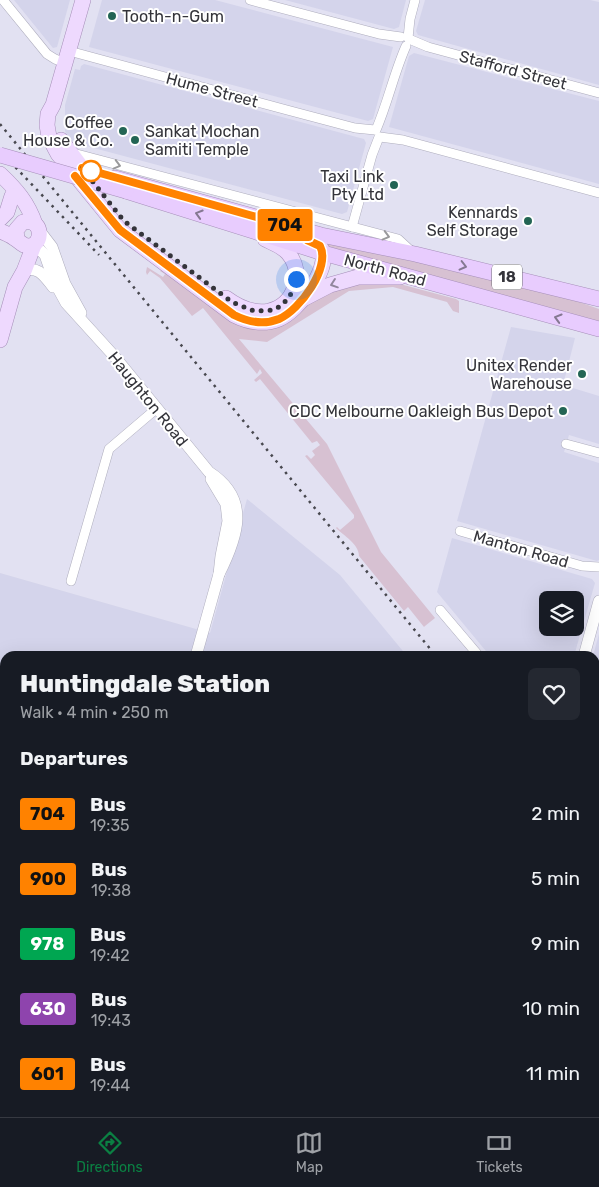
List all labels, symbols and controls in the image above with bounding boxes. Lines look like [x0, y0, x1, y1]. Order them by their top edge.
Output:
place label: Tooth-n-Gum [122, 7, 224, 26]
marker: Tooth-n-Gum [106, 10, 118, 22]
street label: Stafford Street [457, 47, 569, 93]
street label: Hume Street [164, 69, 260, 111]
place label: Coffee House & Co. [23, 113, 113, 150]
place label: Sankat Mochan Samiti Temple [145, 122, 260, 159]
marker: Coffee House & Co. [117, 125, 129, 137]
marker: Sankat Mochan Samiti Temple [129, 134, 141, 146]
one-way arrow [113, 159, 121, 170]
unlabelled marker [80, 160, 102, 182]
place label: Taxi Link Pty Ltd [320, 167, 385, 204]
marker: Taxi Link Pty Ltd [388, 179, 400, 191]
place label: Kennards Self Storage [427, 203, 518, 240]
line badge: 704 [256, 209, 314, 241]
one-way arrow [196, 210, 204, 220]
text: 704 [268, 214, 302, 236]
marker: Kennards Self Storage [522, 215, 534, 227]
one-way arrow [382, 230, 390, 240]
street label: North Road [342, 250, 428, 290]
one-way arrow [458, 260, 467, 271]
road number: 18 [492, 264, 522, 290]
your location [284, 267, 309, 292]
one-way arrow [330, 278, 339, 288]
one-way arrow [554, 313, 563, 324]
street label: Haughton Road [104, 348, 192, 450]
place label: Unitex Render Warehouse [466, 356, 572, 393]
marker: Unitex Render Warehouse [576, 368, 588, 380]
place label: CDC Melbourne Oakleigh Bus Depot [289, 402, 553, 421]
marker: CDC Melbourne Oakleigh Bus Depot [557, 405, 569, 417]
street label: Manton Road [471, 526, 571, 572]
map controls [539, 591, 584, 636]
button: layers [539, 591, 584, 636]
button: heart [528, 668, 580, 720]
text: Huntingdale Station [20, 670, 270, 698]
text: Walk · 4 min · 250 m [20, 703, 168, 722]
text: Departures [20, 747, 128, 770]
text: Bus [90, 793, 126, 816]
text: 2 min [531, 802, 580, 825]
text: 704 [30, 803, 65, 825]
text: 19:35 [90, 816, 130, 835]
text: Bus [91, 858, 127, 881]
text: 5 min [531, 867, 580, 890]
text: 900 [30, 868, 66, 890]
text: 19:38 [91, 881, 131, 900]
text: Bus [90, 923, 126, 946]
text: 9 min [531, 932, 580, 955]
text: 978 [30, 933, 65, 955]
text: 19:42 [90, 946, 130, 965]
text: Bus [91, 988, 127, 1011]
text: 10 min [522, 997, 580, 1020]
text: 630 [30, 998, 66, 1020]
text: 19:43 [91, 1011, 131, 1030]
text: Bus [90, 1053, 126, 1076]
text: 11 min [526, 1062, 580, 1085]
text: 601 [31, 1063, 64, 1085]
text: 19:44 [90, 1076, 130, 1095]
tab: Directions [76, 1129, 143, 1176]
tab: Map [295, 1129, 323, 1176]
tab: Tickets [476, 1129, 523, 1176]

